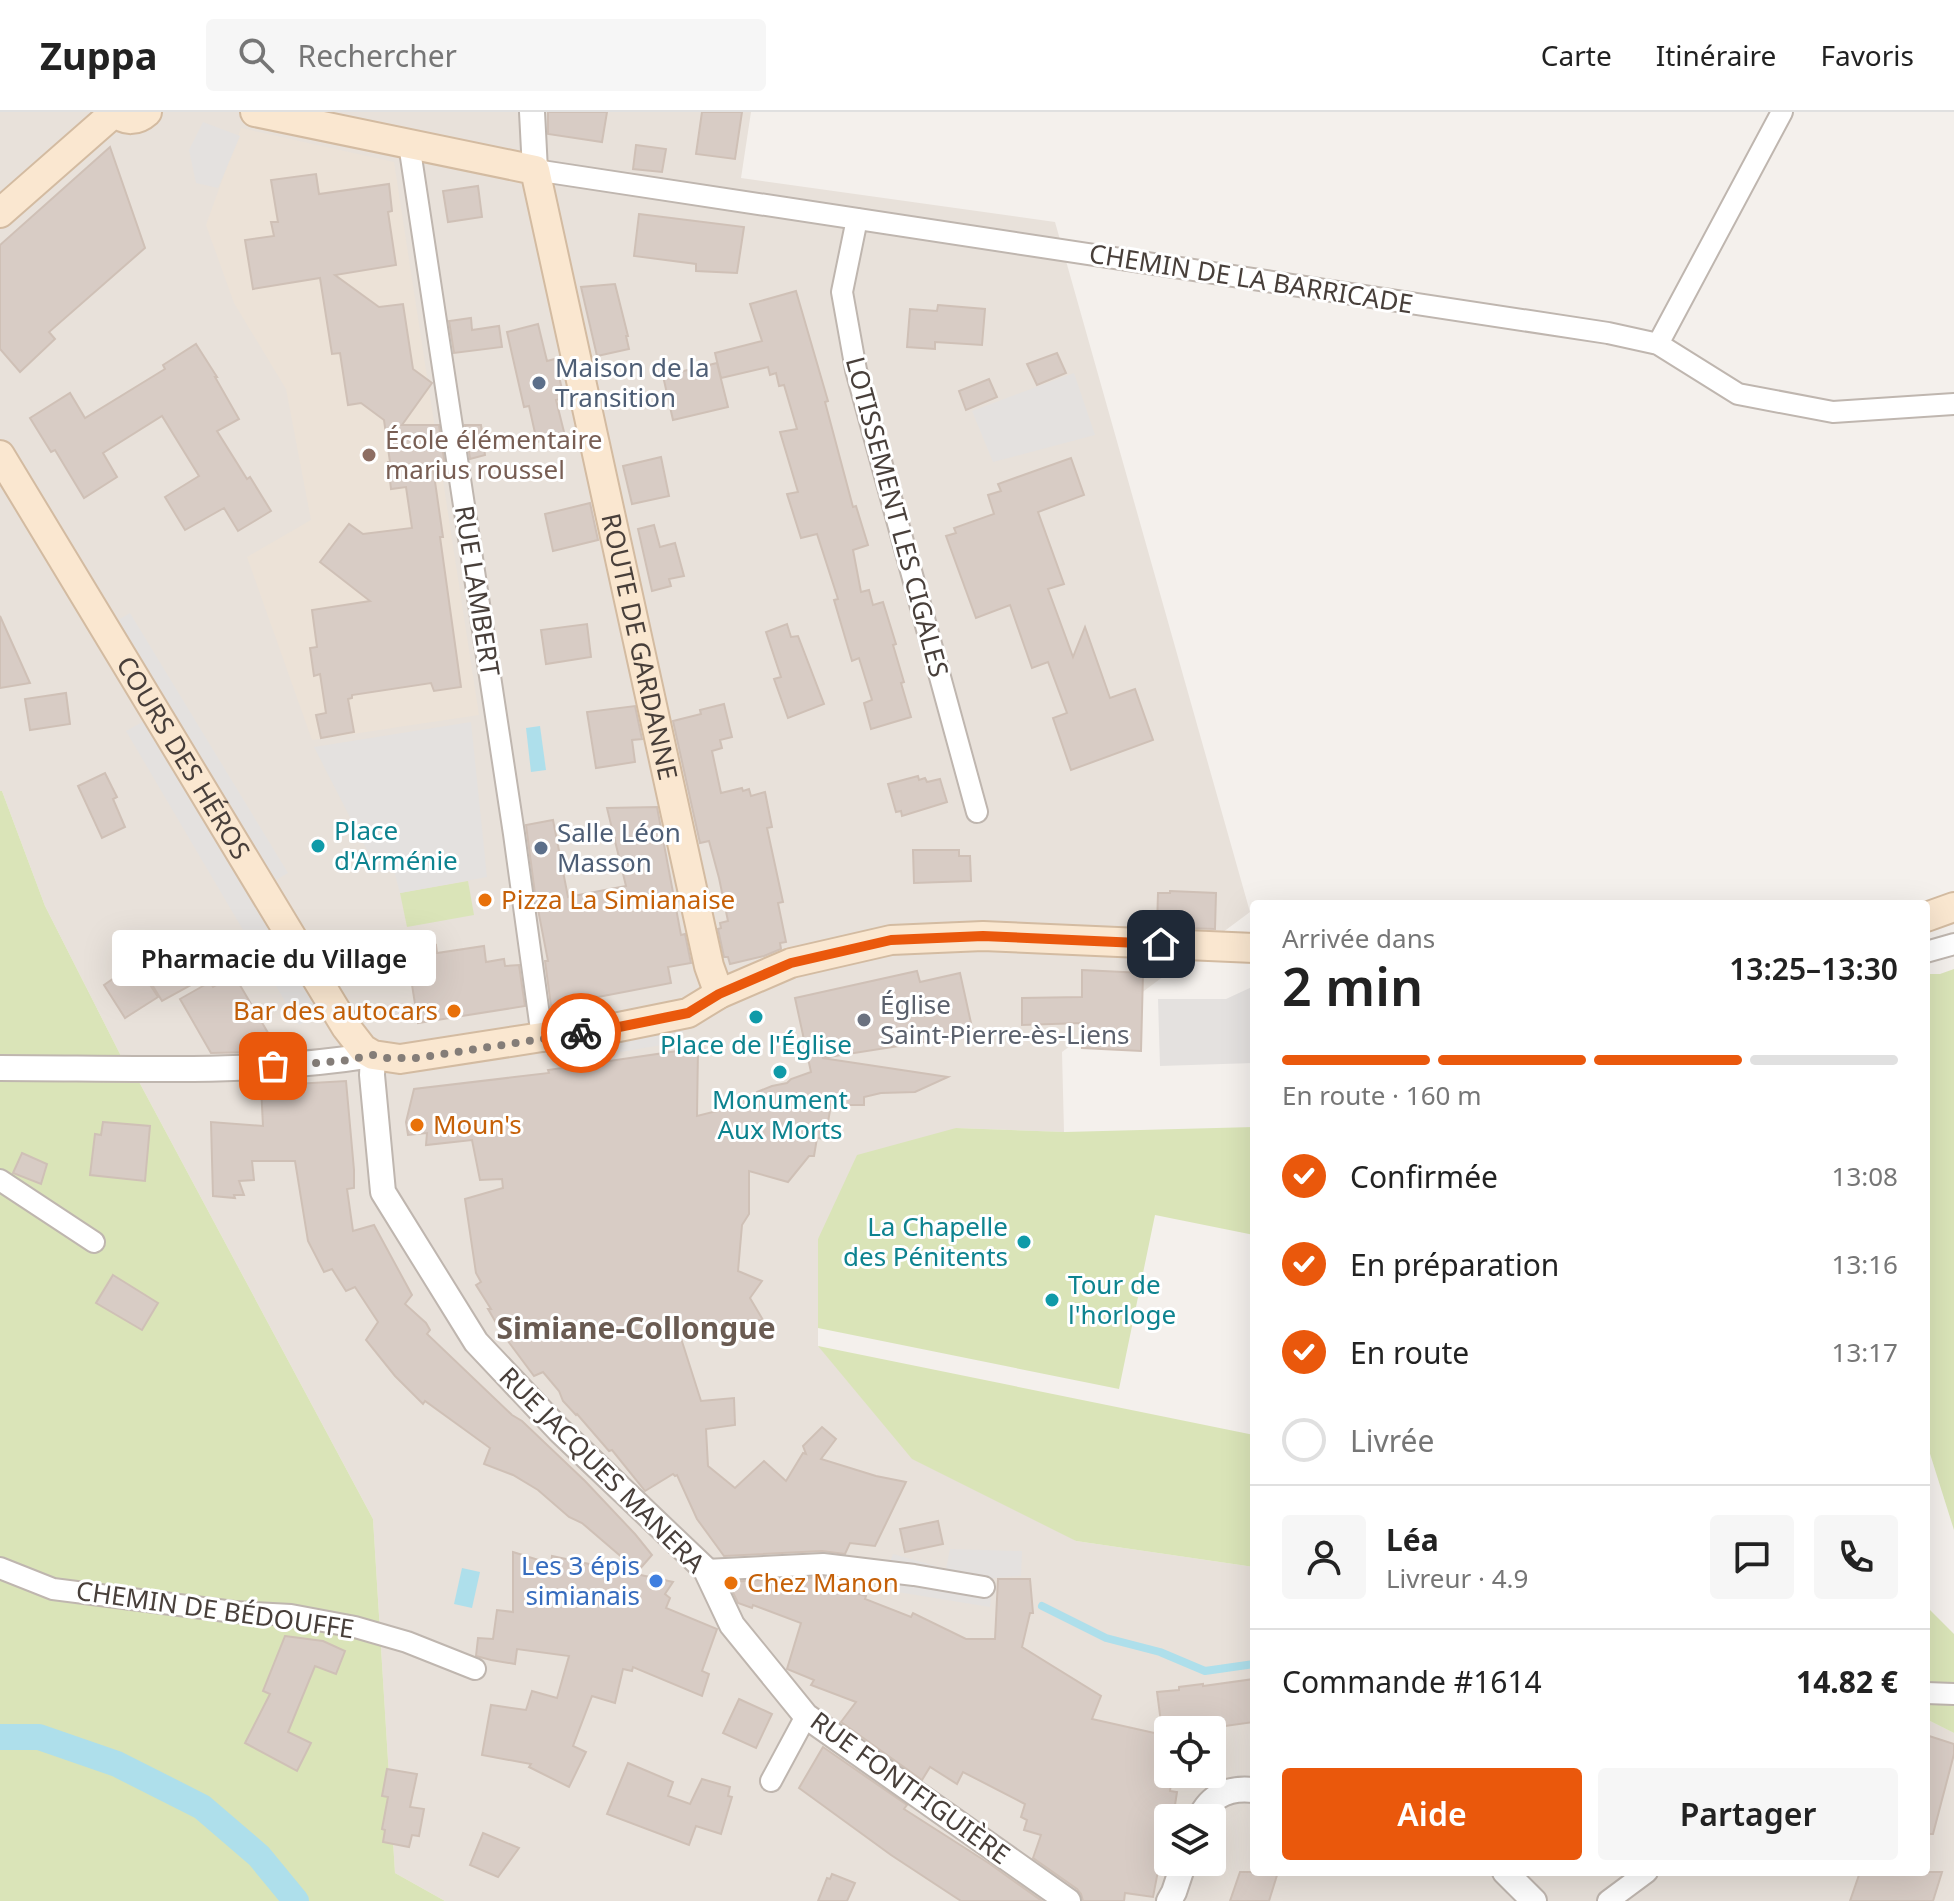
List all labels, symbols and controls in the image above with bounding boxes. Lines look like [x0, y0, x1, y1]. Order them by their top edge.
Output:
search box [206, 19, 766, 91]
text: Zuppa [40, 29, 158, 81]
icon: search [234, 33, 278, 77]
text: Rechercher [298, 35, 457, 76]
text: Carte [1541, 36, 1612, 74]
text: Itinéraire [1656, 36, 1776, 74]
text: Favoris [1820, 36, 1914, 74]
street label: CHEMIN DE LA BARRICADE [1087, 235, 1416, 321]
place label: Maison de la Transition [555, 349, 710, 415]
street label: LOTISSEMENT LES CIGALES [838, 353, 958, 681]
marker: Maison de la Transition [530, 374, 548, 392]
place label: École élémentaire marius roussel [385, 421, 602, 487]
marker: École élémentaire marius roussel [360, 446, 378, 464]
street label: RUE LAMBERT [447, 503, 509, 679]
street label: ROUTE DE GARDANNE [594, 510, 687, 783]
street label: COURS DES HÉROS [109, 649, 259, 866]
place label: Place d'Arménie [334, 812, 458, 878]
place label: Salle Léon Masson [557, 814, 681, 880]
marker: Place d'Arménie [309, 837, 327, 855]
marker: Salle Léon Masson [532, 839, 550, 857]
place label: Pizza La Simianaise [501, 881, 735, 917]
marker: Pizza La Simianaise [476, 891, 494, 909]
pin [1127, 910, 1195, 978]
text: Arrivée dans [1282, 920, 1435, 956]
icon: home [1139, 922, 1183, 966]
callout: Pharmacie du Village [111, 930, 435, 986]
text: Pharmacie du Village [141, 940, 407, 976]
text: 13:25–13:30 [1729, 948, 1898, 989]
text: 2 min [1282, 950, 1423, 1021]
place label: Église Saint-Pierre-ès-Liens [880, 986, 1130, 1052]
place label: Bar des autocars [233, 992, 438, 1028]
courier [541, 993, 621, 1073]
marker: Bar des autocars [445, 1002, 463, 1020]
marker: Place de l'Église [747, 1008, 765, 1026]
icon: bike [559, 1011, 603, 1055]
marker: Église Saint-Pierre-ès-Liens [855, 1011, 873, 1029]
place label: Place de l'Église [660, 1026, 852, 1062]
pin [239, 1032, 307, 1100]
icon: bag [251, 1044, 295, 1088]
marker: Monument Aux Morts [771, 1063, 789, 1081]
text: En route · 160 m [1282, 1077, 1482, 1113]
place label: Monument Aux Morts [712, 1081, 848, 1147]
place label: Moun's [433, 1106, 522, 1142]
marker: Moun's [408, 1116, 426, 1134]
icon: check [1282, 1154, 1326, 1198]
text: Confirmée [1350, 1156, 1498, 1197]
text: 13:08 [1832, 1158, 1898, 1194]
place label: La Chapelle des Pénitents [843, 1208, 1008, 1274]
marker: La Chapelle des Pénitents [1015, 1233, 1033, 1251]
icon: check [1282, 1242, 1326, 1286]
text: En préparation [1350, 1244, 1559, 1285]
text: 13:16 [1832, 1246, 1898, 1282]
place label: Tour de l'horloge [1068, 1266, 1176, 1332]
marker: Tour de l'horloge [1043, 1291, 1061, 1309]
district label: Simiane-Collongue [496, 1307, 776, 1348]
icon: check [1282, 1330, 1326, 1374]
text: En route [1350, 1332, 1469, 1373]
text: 13:17 [1832, 1334, 1898, 1370]
street label: RUE JACQUES MANERA [492, 1358, 714, 1580]
text: Livrée [1350, 1420, 1434, 1461]
button: person [1282, 1515, 1366, 1599]
button: chat [1710, 1515, 1794, 1599]
button: phone [1814, 1515, 1898, 1599]
text: Léa [1386, 1519, 1439, 1560]
place label: Les 3 épis simianais [521, 1547, 640, 1613]
text: Livreur · 4.9 [1386, 1560, 1528, 1596]
place label: Chez Manon [747, 1564, 899, 1600]
street label: CHEMIN DE BÉDOUFFE [74, 1572, 356, 1646]
marker: Les 3 épis simianais [647, 1572, 665, 1590]
marker: Chez Manon [722, 1574, 740, 1592]
text: Commande #1614 [1282, 1661, 1542, 1702]
text: 14.82 € [1796, 1661, 1898, 1702]
street label: RUE FONTFIGUIÈRE [804, 1703, 1018, 1872]
map controls [1154, 1716, 1226, 1876]
button: locate [1154, 1716, 1226, 1788]
button: Aide [1282, 1768, 1582, 1860]
button: Partager [1598, 1768, 1898, 1860]
button: layers [1154, 1804, 1226, 1876]

